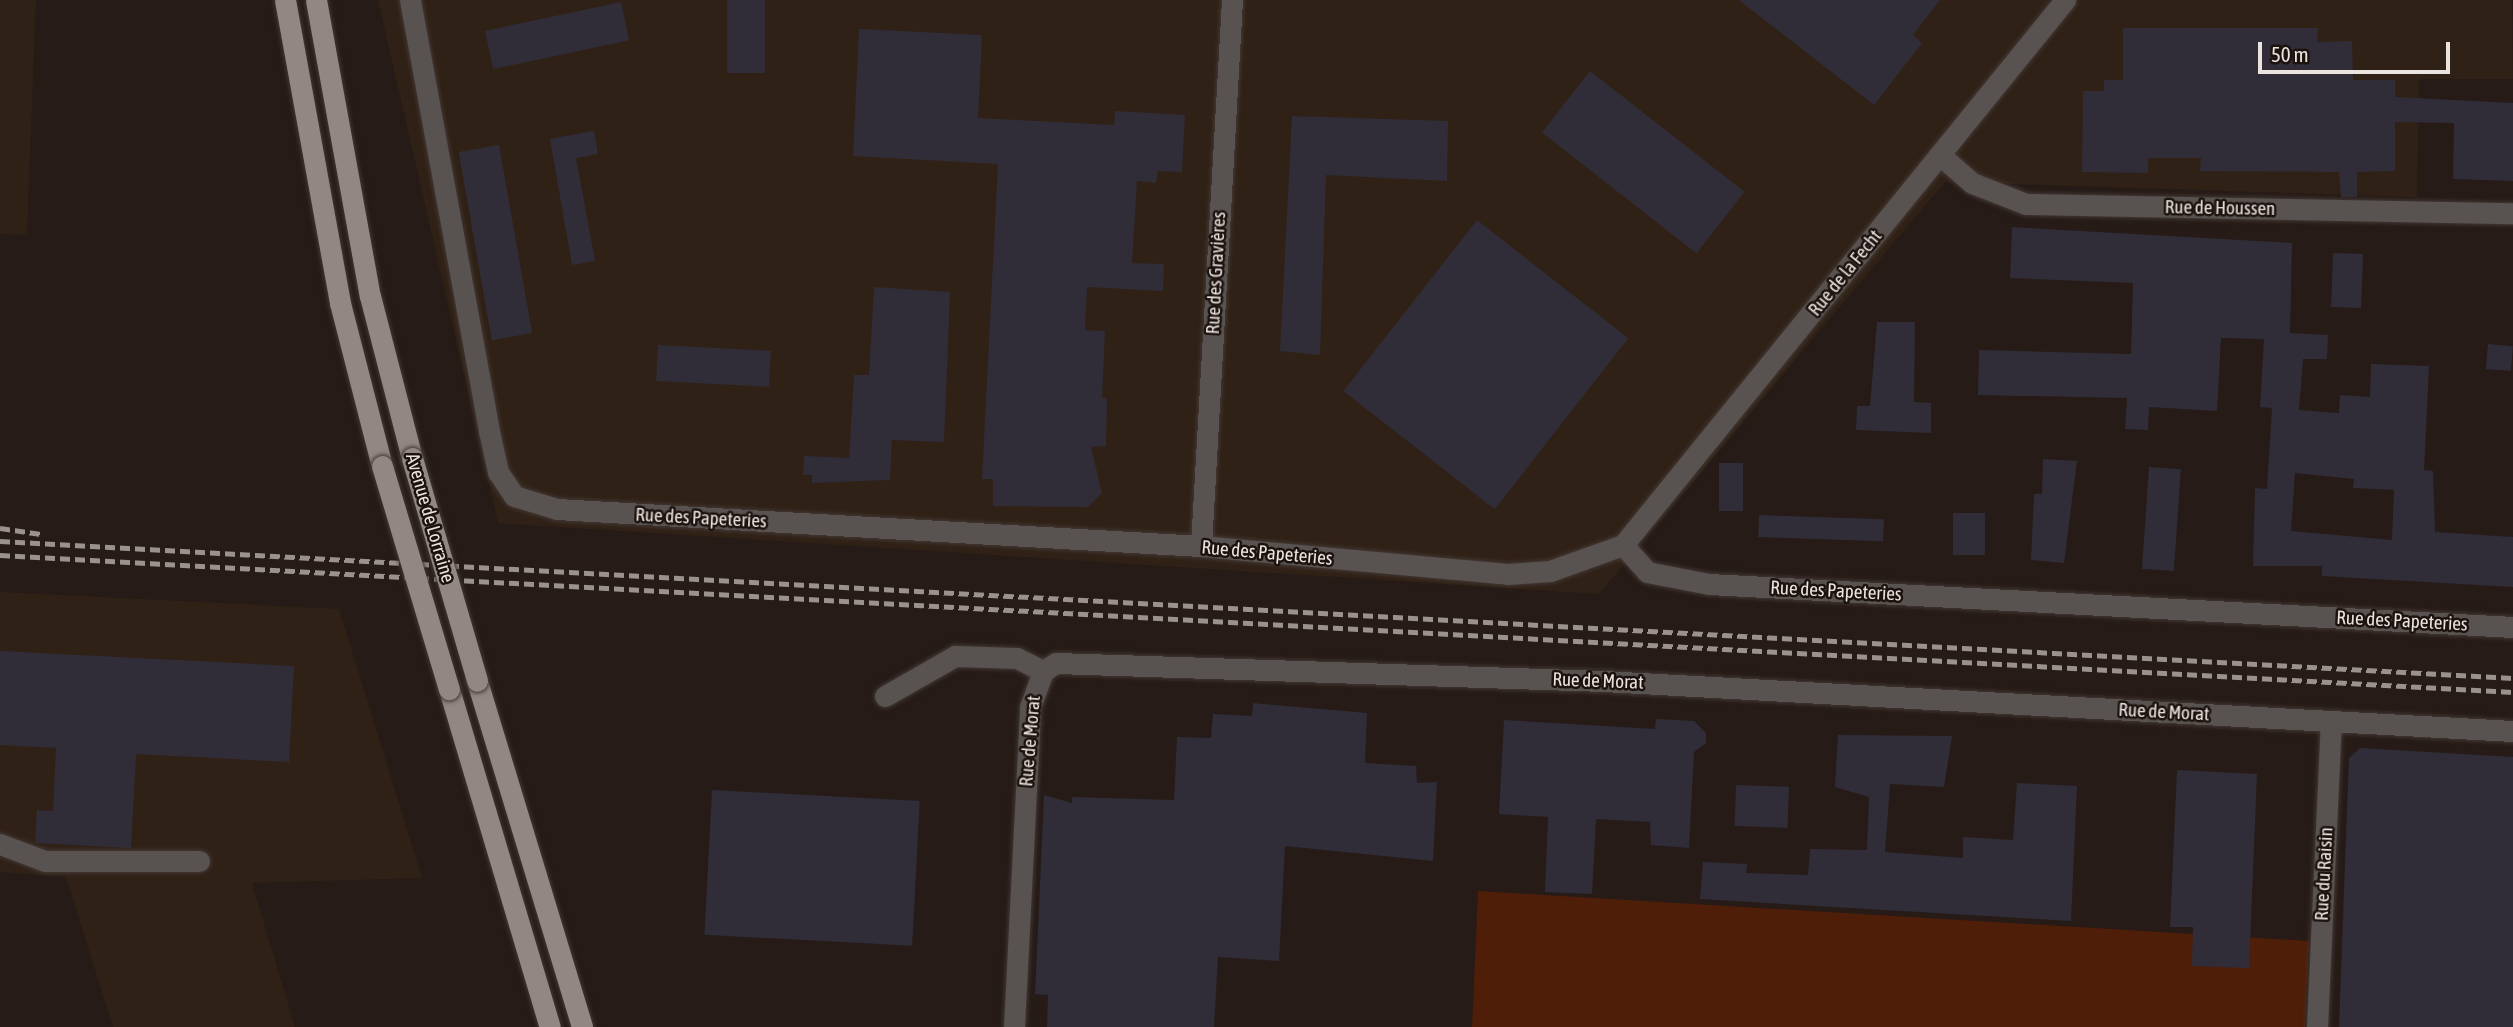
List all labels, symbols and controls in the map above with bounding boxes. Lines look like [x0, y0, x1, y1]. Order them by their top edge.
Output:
scale bar [2261, 28, 2454, 72]
text: 50 m [2271, 42, 2309, 66]
street label: Rue de Houssen [2165, 196, 2275, 220]
street label: Rue des Gravières [1201, 211, 1231, 335]
street label: Rue de la Fecht [1803, 225, 1887, 321]
street label: Avenue de Lorraine [401, 451, 459, 585]
street label: Rue des Papeteries [635, 503, 767, 533]
street label: Rue des Papeteries [1201, 536, 1333, 570]
street label: Rue des Papeteries [1770, 576, 1902, 606]
street label: Rue des Papeteries [2336, 606, 2468, 636]
street label: Rue de Morat [1552, 668, 1644, 694]
street label: Rue de Morat [1015, 695, 1045, 787]
street label: Rue de Morat [2118, 698, 2210, 726]
street label: Rue du Raisin [2310, 827, 2338, 921]

